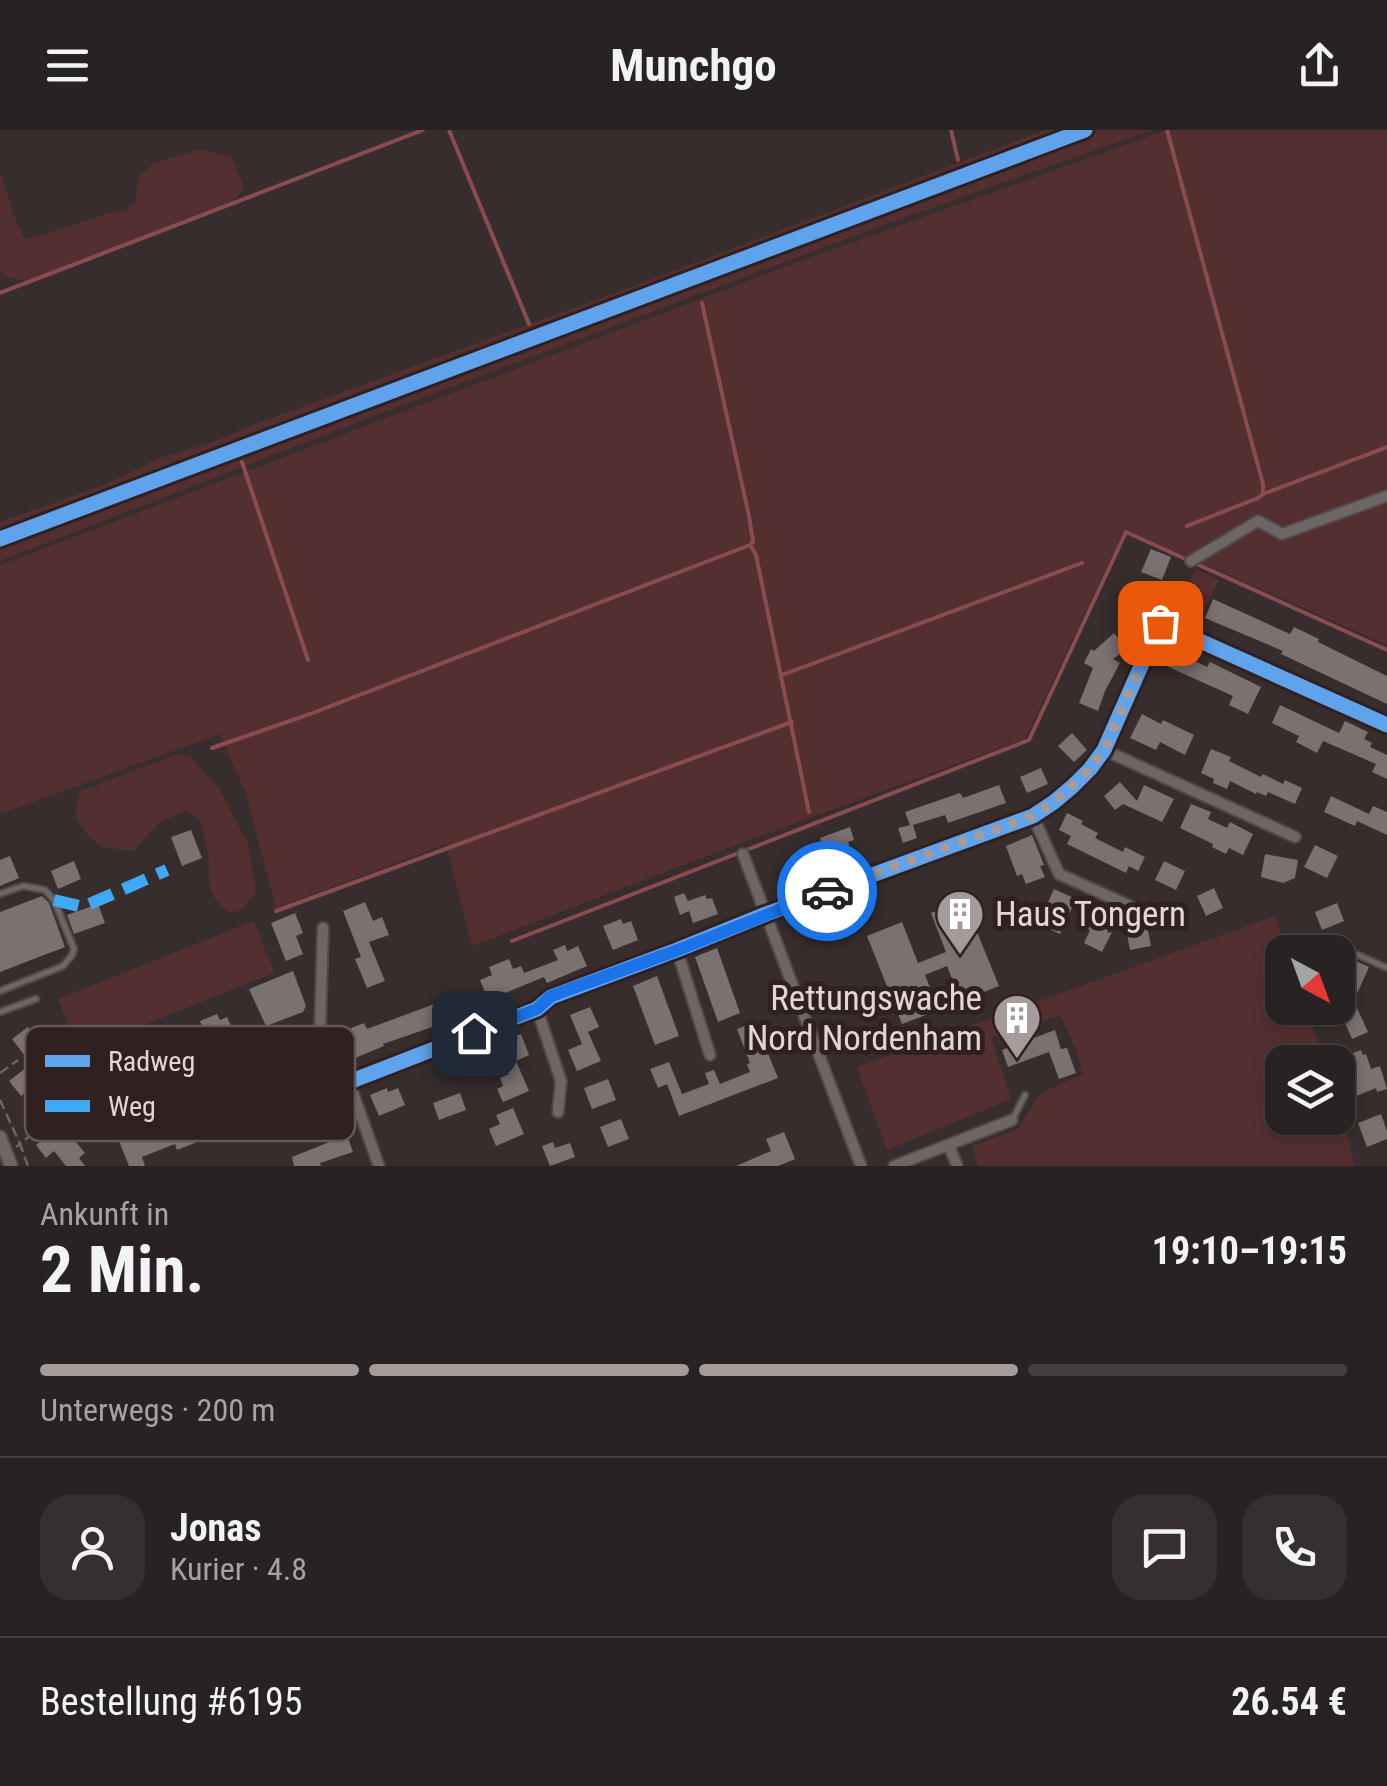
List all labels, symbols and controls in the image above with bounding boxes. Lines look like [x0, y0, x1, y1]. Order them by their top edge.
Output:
icon: menu [40, 38, 95, 93]
icon: share [1292, 38, 1347, 93]
text: Munchgo [610, 39, 777, 92]
pin [1118, 581, 1203, 666]
icon: bag [1133, 596, 1188, 651]
courier [777, 841, 877, 941]
icon: car [800, 864, 855, 919]
building icon: Haus Tongern [934, 888, 986, 956]
place label: Haus Tongern [995, 894, 1186, 935]
north arrow [1265, 935, 1355, 1025]
map controls [1265, 935, 1355, 1135]
place label: Rettungswache Nord Nordenham [747, 978, 982, 1059]
pin [432, 991, 517, 1076]
building icon: Rettungswache Nord Nordenham [991, 992, 1043, 1060]
icon: home [447, 1006, 502, 1061]
legend [25, 1026, 355, 1141]
text: Radweg [108, 1045, 195, 1078]
button: layers [1265, 1045, 1355, 1135]
text: Weg [108, 1090, 156, 1123]
text: Ankunft in [40, 1195, 169, 1233]
text: 19:10–19:15 [1152, 1229, 1347, 1273]
text: 2 Min. [40, 1232, 204, 1308]
text: Unterwegs · 200 m [40, 1391, 275, 1429]
button: person [40, 1495, 145, 1600]
button: chat [1112, 1495, 1217, 1600]
button: phone [1242, 1495, 1347, 1600]
text: Jonas [170, 1506, 261, 1550]
text: Kurier · 4.8 [170, 1550, 307, 1588]
text: Bestellung #6195 [40, 1680, 302, 1724]
text: 26.54 € [1231, 1680, 1347, 1724]

